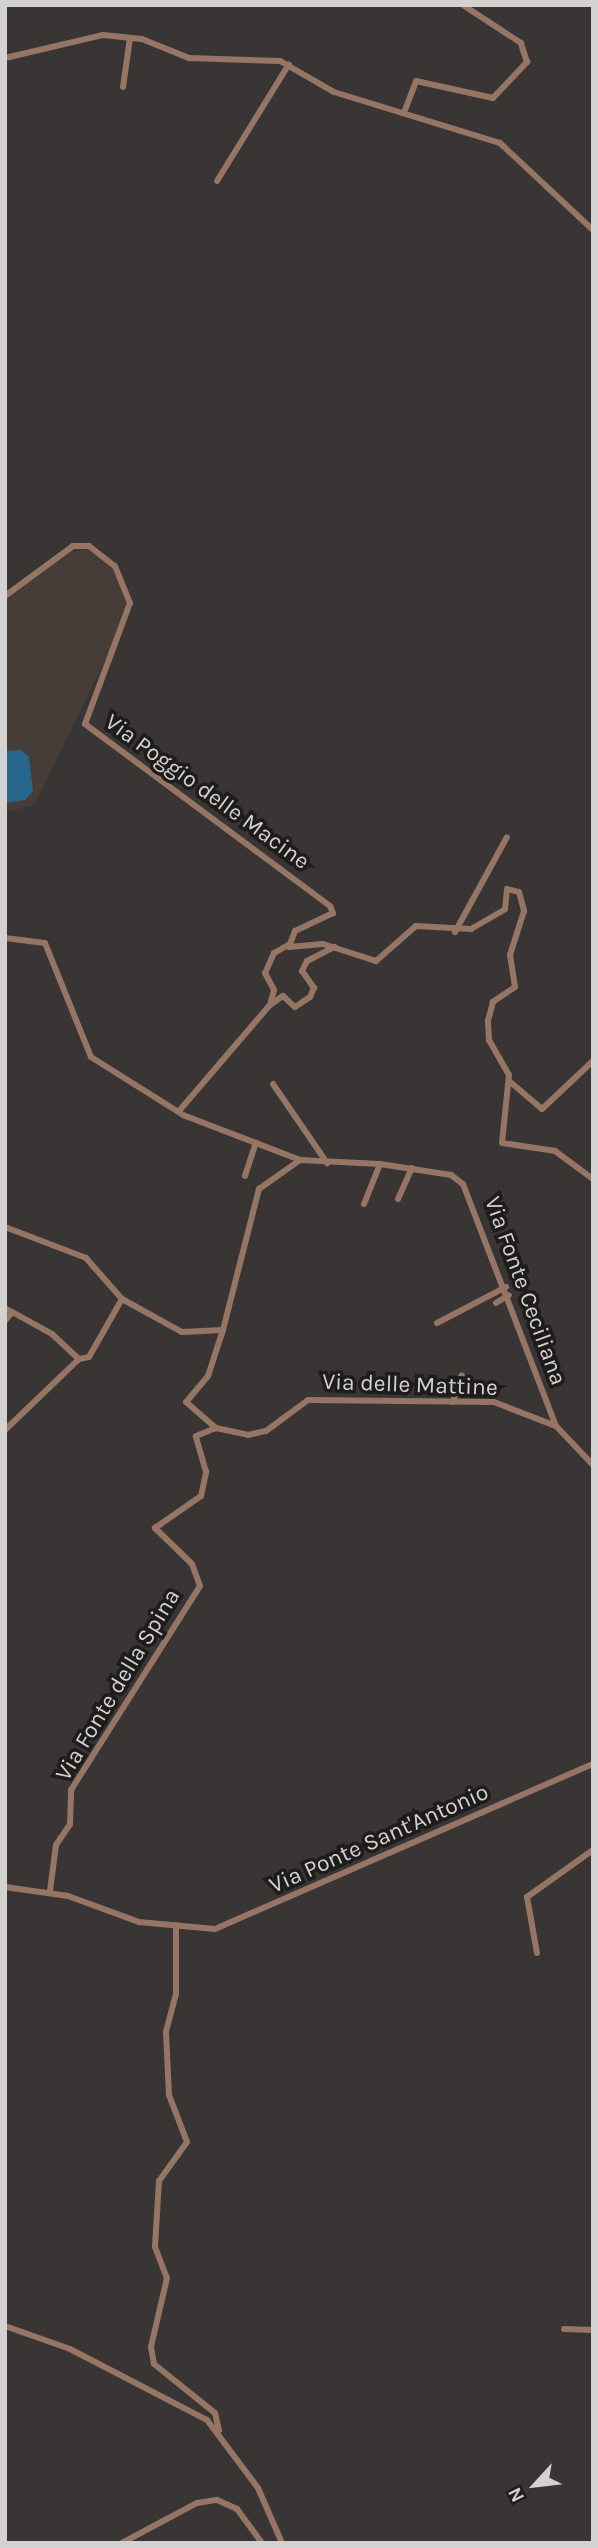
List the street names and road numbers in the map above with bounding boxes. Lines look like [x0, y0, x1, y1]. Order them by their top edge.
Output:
street label: Via Poggio delle Macine [99, 708, 315, 876]
street label: Via Fonte Ceciliana [478, 1193, 572, 1389]
street label: Via delle Mattine [322, 1368, 498, 1402]
street label: Via Fonte della Spina [50, 1584, 186, 1786]
street label: Via Ponte Sant'Antonio [265, 1778, 493, 1900]

